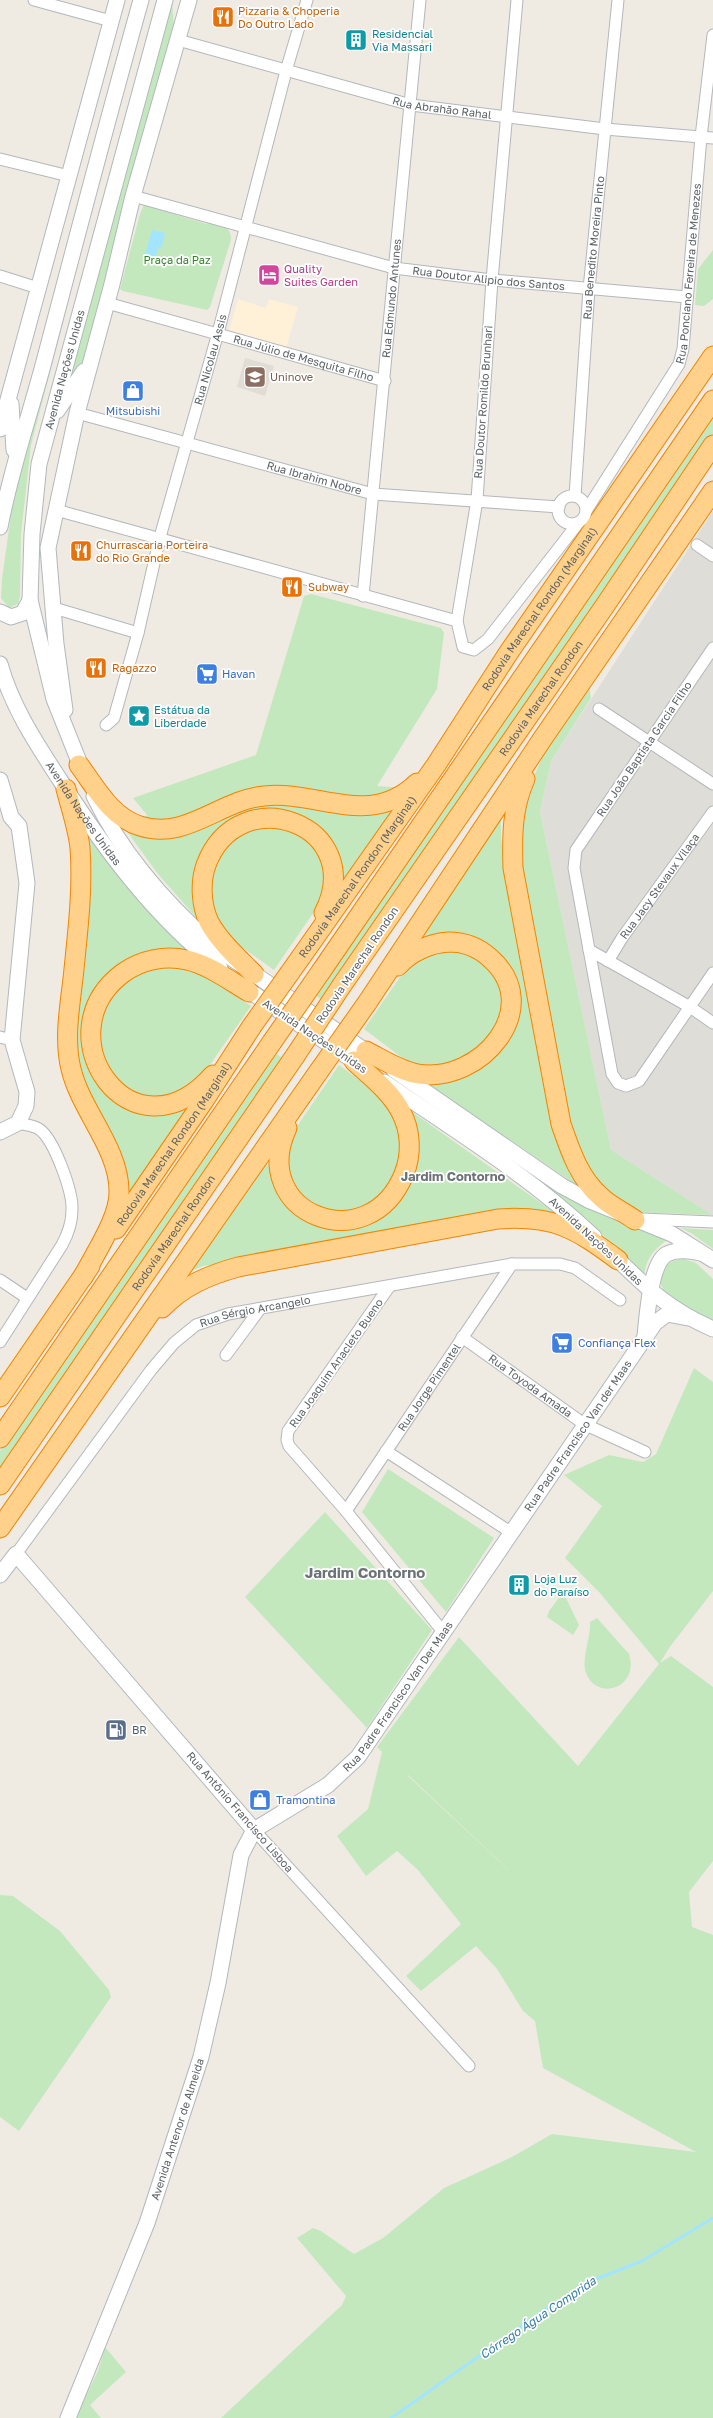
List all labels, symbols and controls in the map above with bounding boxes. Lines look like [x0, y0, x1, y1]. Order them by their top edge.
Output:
restaurant icon: Pizzaria & Choperia Do Outro Lado [210, 4, 236, 30]
place label: Pizzaria & Choperia Do Outro Lado [238, 4, 339, 30]
building icon: Residencial Via Massari [343, 27, 369, 53]
place label: Residencial Via Massari [372, 27, 434, 53]
street label: Rua Abrahão Rahal [391, 93, 493, 121]
street label: Rua Benedito Moreira Pinto [580, 175, 606, 320]
street label: Rua Ponciano Ferreira de Menezes [672, 183, 703, 365]
street label: Rua Edmundo Antunes [379, 238, 403, 358]
park label: Praça da Paz [143, 253, 211, 266]
hotel icon: Quality Suites Garden [256, 262, 282, 288]
place label: Quality Suites Garden [284, 262, 358, 288]
street label: Rua Doutor Alipio dos Santos [412, 263, 566, 292]
street label: Avenida Nações Unidas [42, 308, 87, 431]
street label: Rua Nicolau Assis [191, 312, 229, 406]
street label: Rua Doutor Romildo Brunhari [471, 325, 494, 479]
street label: Rua Júlio de Mesquita Filho [232, 332, 376, 384]
school or university icon: Uninove [242, 364, 268, 390]
place label: Uninove [270, 370, 313, 383]
shop icon: Mitsubishi [120, 378, 146, 404]
place label: Mitsubishi [106, 404, 160, 417]
street label: Rua Ibrahim Nobre [265, 458, 363, 497]
street label: Rodovia Marechal Rondon (Marginal) [479, 524, 599, 693]
restaurant icon: Churrascaria Porteira do Rio Grande [68, 538, 94, 564]
place label: Churrascaria Porteira do Rio Grande [96, 538, 208, 564]
restaurant icon: Subway [279, 574, 305, 600]
place label: Subway [308, 580, 349, 593]
street label: Rodovia Marechal Rondon [496, 638, 585, 758]
restaurant icon: Ragazzo [83, 655, 109, 681]
place label: Ragazzo [112, 661, 157, 674]
supermarket icon: Havan [194, 661, 220, 687]
place label: Havan [222, 667, 255, 680]
street label: Rua João Baptista Garcia Filho [593, 678, 694, 819]
place icon: Estátua da Liberdade [126, 703, 152, 729]
place label: Estátua da Liberdade [154, 703, 210, 729]
street label: Avenida Nações Unidas [44, 759, 124, 868]
street label: Rodovia Marechal Rondon (Marginal) [296, 793, 418, 960]
street label: Rua Jacy Stevaux Vilaça [617, 830, 702, 941]
street label: Rodovia Marechal Rondon [313, 904, 400, 1025]
street label: Avenida Nações Unidas [261, 996, 370, 1076]
street label: Rodovia Marechal Rondon (Marginal) [113, 1059, 233, 1228]
district label: Jardim Contorno [401, 1168, 506, 1184]
street label: Rodovia Marechal Rondon [129, 1172, 217, 1293]
street label: Avenida Nações Unidas [547, 1194, 646, 1287]
street label: Rua Sérgio Arcangelo [198, 1293, 312, 1329]
street label: Rua Joaquim Anacleto Bueno [286, 1295, 385, 1430]
supermarket icon: Confiança Flex [549, 1330, 575, 1356]
place label: Confiança Flex [578, 1336, 656, 1349]
street label: Rua Jorge Pimentel [395, 1340, 463, 1433]
street label: Rua Toyoda Amada [486, 1351, 575, 1420]
street label: Rua Padre Francisco Van der Maas [521, 1357, 634, 1514]
district label: Jardim Contorno [305, 1563, 425, 1581]
building icon: Loja Luz do Paraíso [506, 1572, 532, 1598]
place label: Loja Luz do Paraíso [534, 1572, 590, 1598]
street label: Rua Padre Francisco Van Der Maas [340, 1618, 455, 1774]
fuel station icon: BR [103, 1717, 129, 1743]
place label: BR [132, 1723, 147, 1736]
street label: Rua Antônio Francisco Lisboa [184, 1749, 296, 1875]
shop icon: Tramontina [247, 1787, 273, 1813]
place label: Tramontina [276, 1793, 336, 1806]
street label: Avenida Antenor de Almeida [148, 2056, 206, 2202]
water label: Córrego Água Comprida [477, 2272, 600, 2362]

